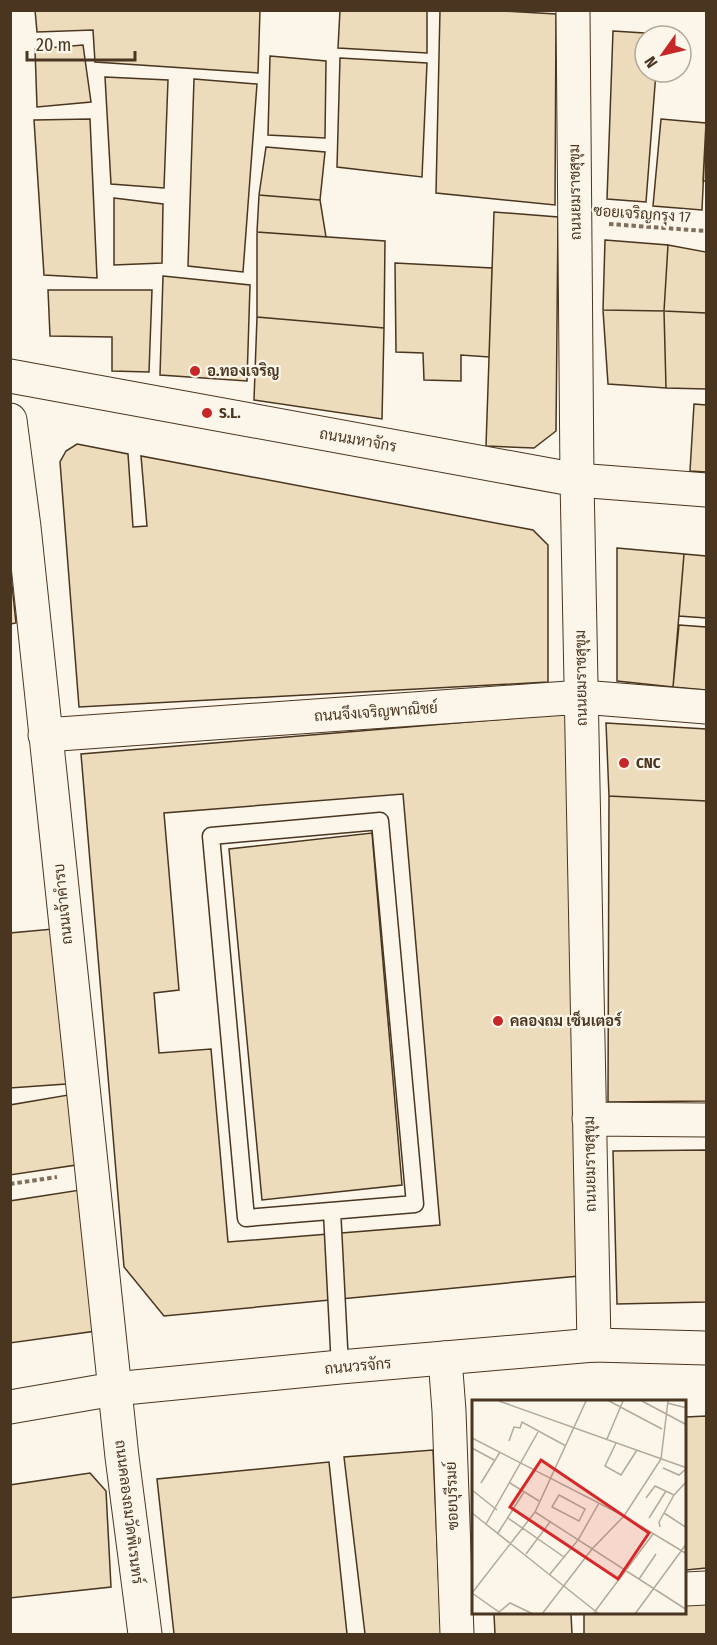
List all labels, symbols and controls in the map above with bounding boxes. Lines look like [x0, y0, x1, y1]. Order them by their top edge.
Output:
scale bar [27, 24, 135, 62]
north arrow [633, 24, 693, 84]
text: 20 m [36, 34, 71, 56]
text: N [640, 53, 662, 71]
street label: ถนนยมราชสุขุม [565, 144, 587, 240]
street label: ซอยเจริญกรุง 17 [593, 202, 691, 228]
place label: อ.ทองเจริญ [207, 362, 280, 380]
marker: อ.ทองเจริญ [188, 364, 202, 378]
place label: S.L. [219, 404, 241, 422]
marker: S.L. [200, 406, 214, 420]
street label: ถนนมหาจักร [318, 424, 398, 456]
street label: ถนนยมราชสุขุม [571, 630, 593, 726]
street label: ถนนจึงเจริญพาณิชย์ [314, 698, 438, 725]
place label: CNC [636, 754, 661, 772]
marker: CNC [617, 756, 631, 770]
street label: ถนนเจ้าคำรบ [49, 863, 76, 946]
place label: คลองถม เซ็นเตอร์ [510, 1010, 623, 1030]
marker: คลองถม เซ็นเตอร์ [491, 1014, 505, 1028]
street label: ถนนยมราชสุขุม [580, 1116, 602, 1212]
street label: ถนนวรจักร [324, 1354, 392, 1378]
inset map [472, 1400, 687, 1615]
street label: ถนนคลองถมวัดพิเรนทร์ [111, 1439, 148, 1585]
street label: ซอยบุรีรมย์ [441, 1461, 464, 1531]

